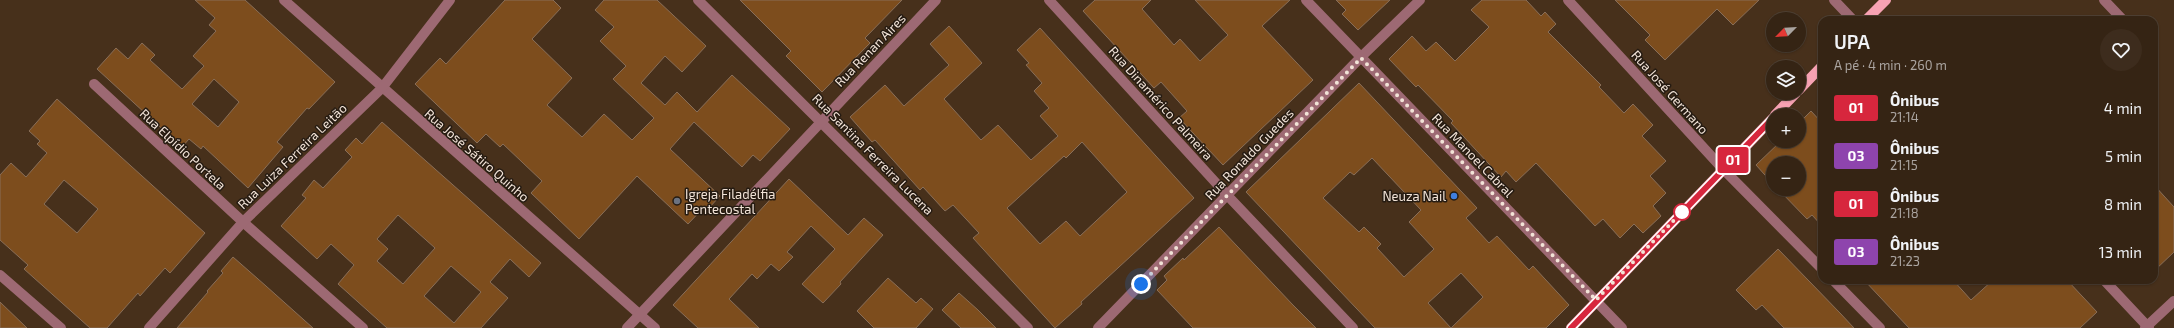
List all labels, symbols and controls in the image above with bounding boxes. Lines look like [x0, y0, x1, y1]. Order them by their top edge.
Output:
street label: Rua Renan Aires [831, 10, 909, 90]
north arrow [1766, 12, 1806, 52]
map controls [1766, 12, 1806, 196]
button: heart [2100, 29, 2142, 71]
text: UPA [1834, 30, 1870, 53]
street label: Rua Dinamérico Palmeira [1106, 43, 1216, 163]
street label: Rua José Germano [1628, 47, 1712, 137]
text: A pé · 4 min · 260 m [1834, 57, 1947, 73]
button: layers [1766, 60, 1806, 100]
street label: Rua Santina Ferreira Lucena [809, 90, 937, 218]
text: Ônibus [1890, 91, 1939, 109]
text: 01 [1849, 99, 1863, 116]
text: 4 min [2104, 99, 2142, 117]
street label: Rua Luiza Ferreira Leitão [234, 100, 350, 212]
street label: Rua Elpídio Portela [137, 105, 229, 193]
street label: Rua José Sátiro Quinho [421, 105, 533, 205]
street label: Rua Ronaldo Guedes [1201, 105, 1297, 203]
button: + [1766, 108, 1806, 148]
text: 21:14 [1890, 109, 1919, 125]
street label: Rua Manoel Cabral [1429, 110, 1517, 200]
text: Ônibus [1890, 139, 1939, 157]
line badge: 01 [1715, 147, 1751, 173]
text: 03 [1848, 147, 1864, 164]
text: 5 min [2105, 147, 2142, 165]
text: 01 [1726, 151, 1740, 168]
button: − [1766, 156, 1806, 196]
text: 21:15 [1890, 157, 1918, 173]
place label: Igreja Filadélfia Pentecostal [685, 186, 775, 217]
text: Ônibus [1890, 187, 1939, 205]
place label: Neuza Nail [1382, 188, 1446, 204]
marker: Neuza Nail [1449, 191, 1459, 201]
text: 01 [1849, 195, 1863, 212]
text: 8 min [2104, 195, 2142, 213]
marker: Igreja Filadélfia Pentecostal [672, 196, 682, 206]
unlabelled marker [1673, 203, 1691, 221]
text: 21:18 [1890, 205, 1919, 221]
text: Ônibus [1890, 235, 1939, 253]
text: 03 [1848, 243, 1864, 260]
text: 13 min [2099, 243, 2142, 261]
text: 21:23 [1890, 253, 1920, 269]
your location [1131, 274, 1151, 294]

